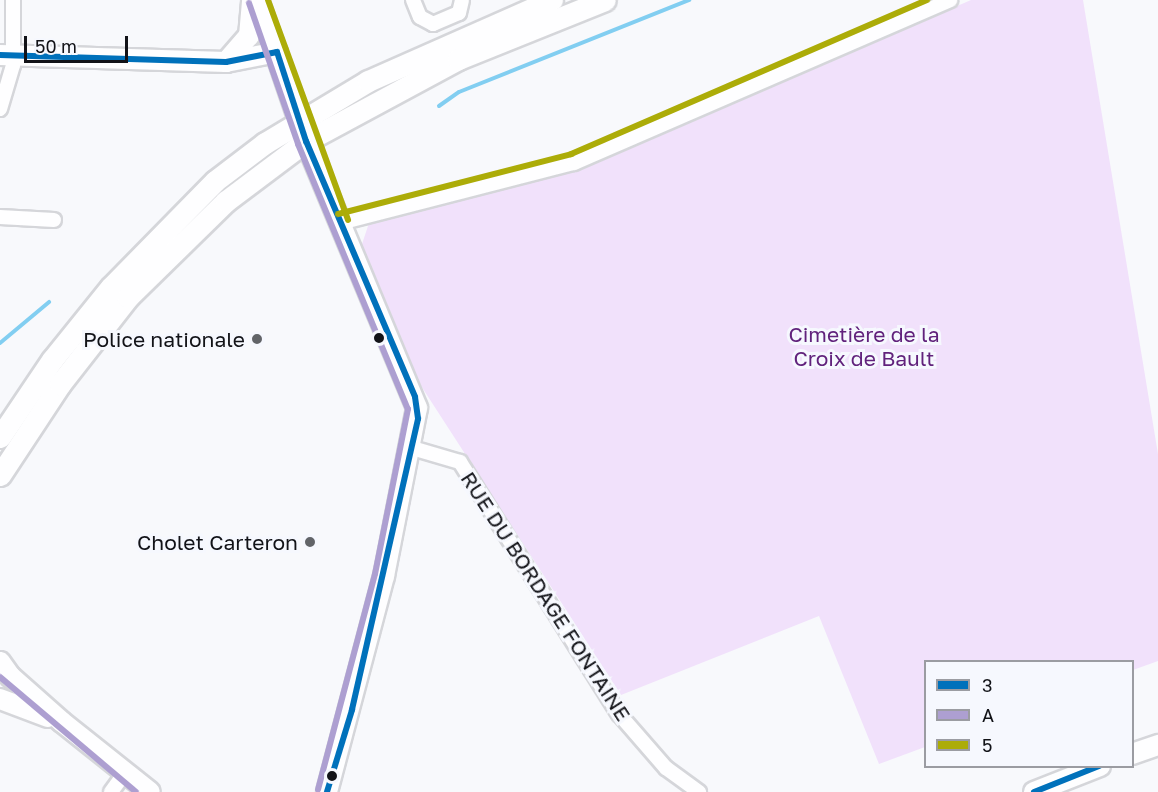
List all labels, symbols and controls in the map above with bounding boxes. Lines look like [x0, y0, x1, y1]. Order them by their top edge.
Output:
scale bar [27, 24, 130, 62]
text: 50 m [35, 35, 77, 57]
park label: Cimetière de la Croix de Bault [788, 321, 940, 371]
place label: Police nationale [83, 326, 245, 352]
marker: Police nationale [250, 332, 264, 346]
unlabelled marker [373, 332, 385, 344]
street label: RUE DU BORDAGE FONTAINE [456, 467, 636, 725]
place label: Cholet Carteron [137, 529, 298, 555]
marker: Cholet Carteron [303, 535, 317, 549]
legend [924, 660, 1134, 768]
text: 3 [982, 674, 993, 696]
text: A [982, 704, 994, 726]
text: 5 [982, 734, 992, 756]
unlabelled marker [326, 770, 338, 782]

